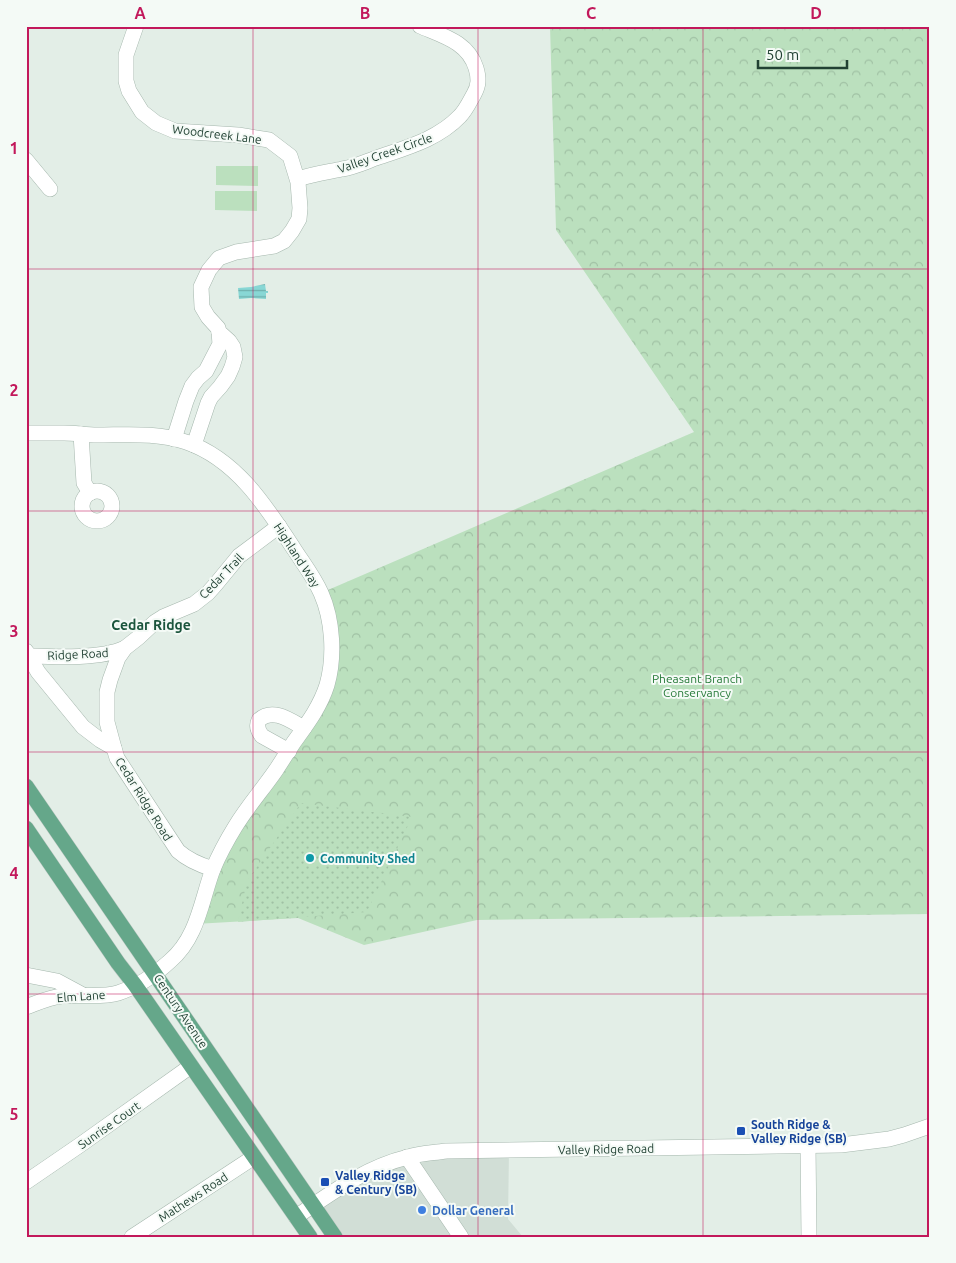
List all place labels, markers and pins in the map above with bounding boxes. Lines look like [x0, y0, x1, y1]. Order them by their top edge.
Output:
marker: Community Shed [304, 852, 316, 864]
place label: Community Shed [320, 852, 415, 865]
place label: South Ridge & Valley Ridge (SB) [751, 1118, 847, 1146]
marker: South Ridge & Valley Ridge (SB) [735, 1125, 747, 1137]
place label: Valley Ridge & Century (SB) [335, 1169, 417, 1197]
marker: Valley Ridge & Century (SB) [319, 1176, 331, 1188]
marker: Dollar General [416, 1204, 428, 1216]
place label: Dollar General [432, 1204, 514, 1217]

